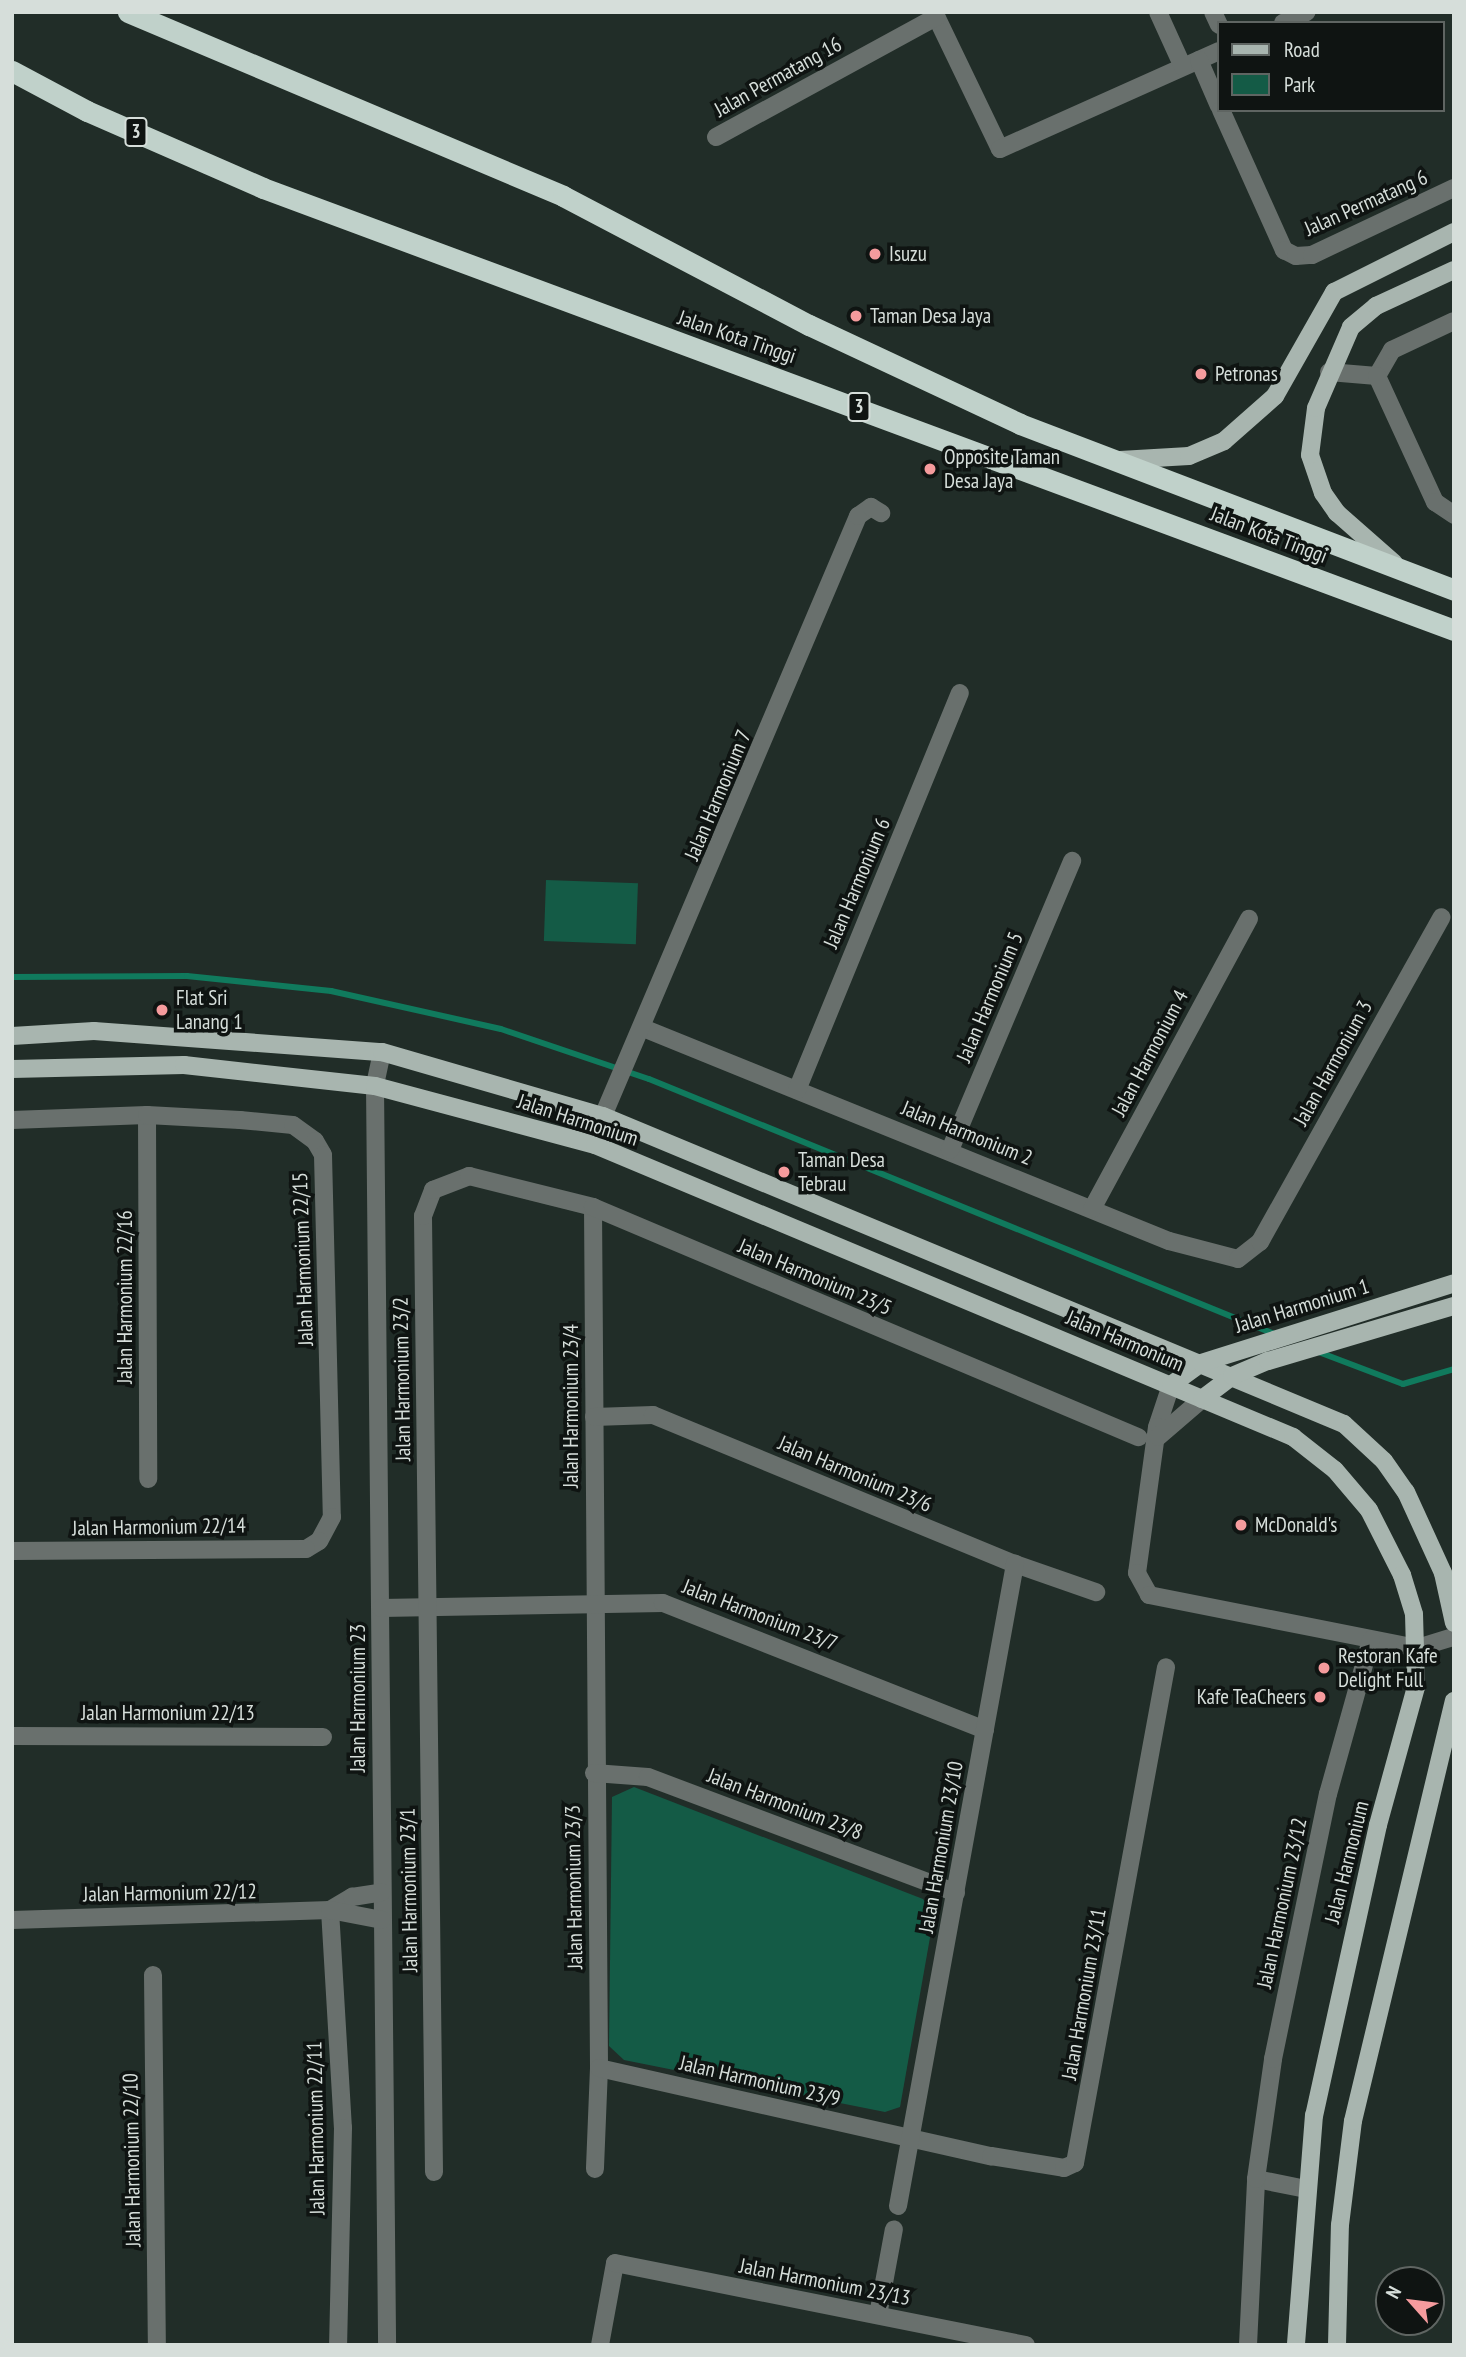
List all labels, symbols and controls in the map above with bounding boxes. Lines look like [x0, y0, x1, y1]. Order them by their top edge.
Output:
legend [1218, 21, 1445, 112]
street label: Jalan Permatang 16 [710, 32, 846, 122]
text: Road [1284, 36, 1320, 63]
text: Park [1284, 71, 1315, 98]
road number: 3 [124, 116, 148, 148]
street label: Jalan Permatang 6 [1301, 165, 1431, 241]
place label: Isuzu [889, 241, 927, 267]
marker: Isuzu [867, 246, 883, 262]
place label: Taman Desa Jaya [870, 303, 991, 329]
street label: Jalan Kota Tinggi [675, 305, 799, 369]
marker: Taman Desa Jaya [848, 308, 864, 324]
place label: Petronas [1215, 361, 1278, 387]
marker: Petronas [1193, 366, 1209, 382]
road number: 3 [847, 392, 871, 422]
place label: Opposite Taman Desa Jaya [944, 444, 1061, 494]
marker: Opposite Taman Desa Jaya [922, 461, 938, 477]
street label: Jalan Kota Tinggi [1207, 501, 1331, 569]
street label: Jalan Harmonium 7 [679, 726, 757, 864]
street label: Jalan Harmonium 6 [818, 814, 896, 952]
street label: Jalan Harmonium 5 [951, 928, 1029, 1066]
place label: Flat Sri Lanang 1 [176, 985, 243, 1035]
street label: Jalan Harmonium 4 [1106, 986, 1194, 1120]
street label: Jalan Harmonium 3 [1288, 996, 1378, 1130]
marker: Flat Sri Lanang 1 [154, 1002, 170, 1018]
street label: Jalan Harmonium [515, 1089, 641, 1151]
street label: Jalan Harmonium 2 [898, 1095, 1036, 1171]
place label: Taman Desa Tebrau [798, 1147, 885, 1197]
marker: Taman Desa Tebrau [776, 1164, 792, 1180]
street label: Jalan Harmonium 22/15 [287, 1172, 319, 1346]
street label: Jalan Harmonium 22/16 [112, 1210, 138, 1384]
street label: Jalan Harmonium 23/5 [735, 1233, 895, 1321]
street label: Jalan Harmonium 1 [1232, 1274, 1372, 1338]
street label: Jalan Harmonium 23/2 [388, 1297, 416, 1461]
street label: Jalan Harmonium [1062, 1305, 1188, 1377]
street label: Jalan Harmonium 23/4 [558, 1324, 584, 1488]
street label: Jalan Harmonium 23/6 [775, 1430, 935, 1518]
place label: McDonald's [1255, 1512, 1337, 1538]
street label: Jalan Harmonium 22/14 [72, 1513, 246, 1541]
marker: McDonald's [1233, 1517, 1249, 1533]
street label: Jalan Harmonium 23/7 [679, 1574, 841, 1656]
street label: Jalan Harmonium 23 [345, 1624, 371, 1772]
place label: Restoran Kafe Delight Full [1338, 1643, 1438, 1693]
marker: Restoran Kafe Delight Full [1316, 1660, 1332, 1676]
place label: Kafe TeaCheers [1196, 1684, 1306, 1710]
marker: Kafe TeaCheers [1312, 1689, 1328, 1705]
street label: Jalan Harmonium 22/13 [81, 1700, 255, 1726]
street label: Jalan Harmonium 23/10 [914, 1759, 968, 1935]
street label: Jalan Harmonium 23/8 [704, 1763, 866, 1845]
street label: Jalan Harmonium [1320, 1798, 1374, 1926]
street label: Jalan Harmonium 23/3 [560, 1805, 588, 1969]
street label: Jalan Harmonium 23/1 [395, 1808, 423, 1972]
street label: Jalan Harmonium 23/12 [1252, 1815, 1312, 1991]
street label: Jalan Harmonium 22/12 [83, 1879, 257, 1907]
street label: Jalan Harmonium 23/11 [1057, 1906, 1111, 2082]
street label: Jalan Harmonium 22/11 [302, 2041, 330, 2215]
street label: Jalan Harmonium 23/9 [677, 2050, 843, 2112]
street label: Jalan Harmonium 22/10 [118, 2073, 146, 2247]
street label: Jalan Harmonium 23/13 [737, 2253, 913, 2311]
north arrow [1375, 2266, 1445, 2336]
text: N [1380, 2282, 1406, 2302]

